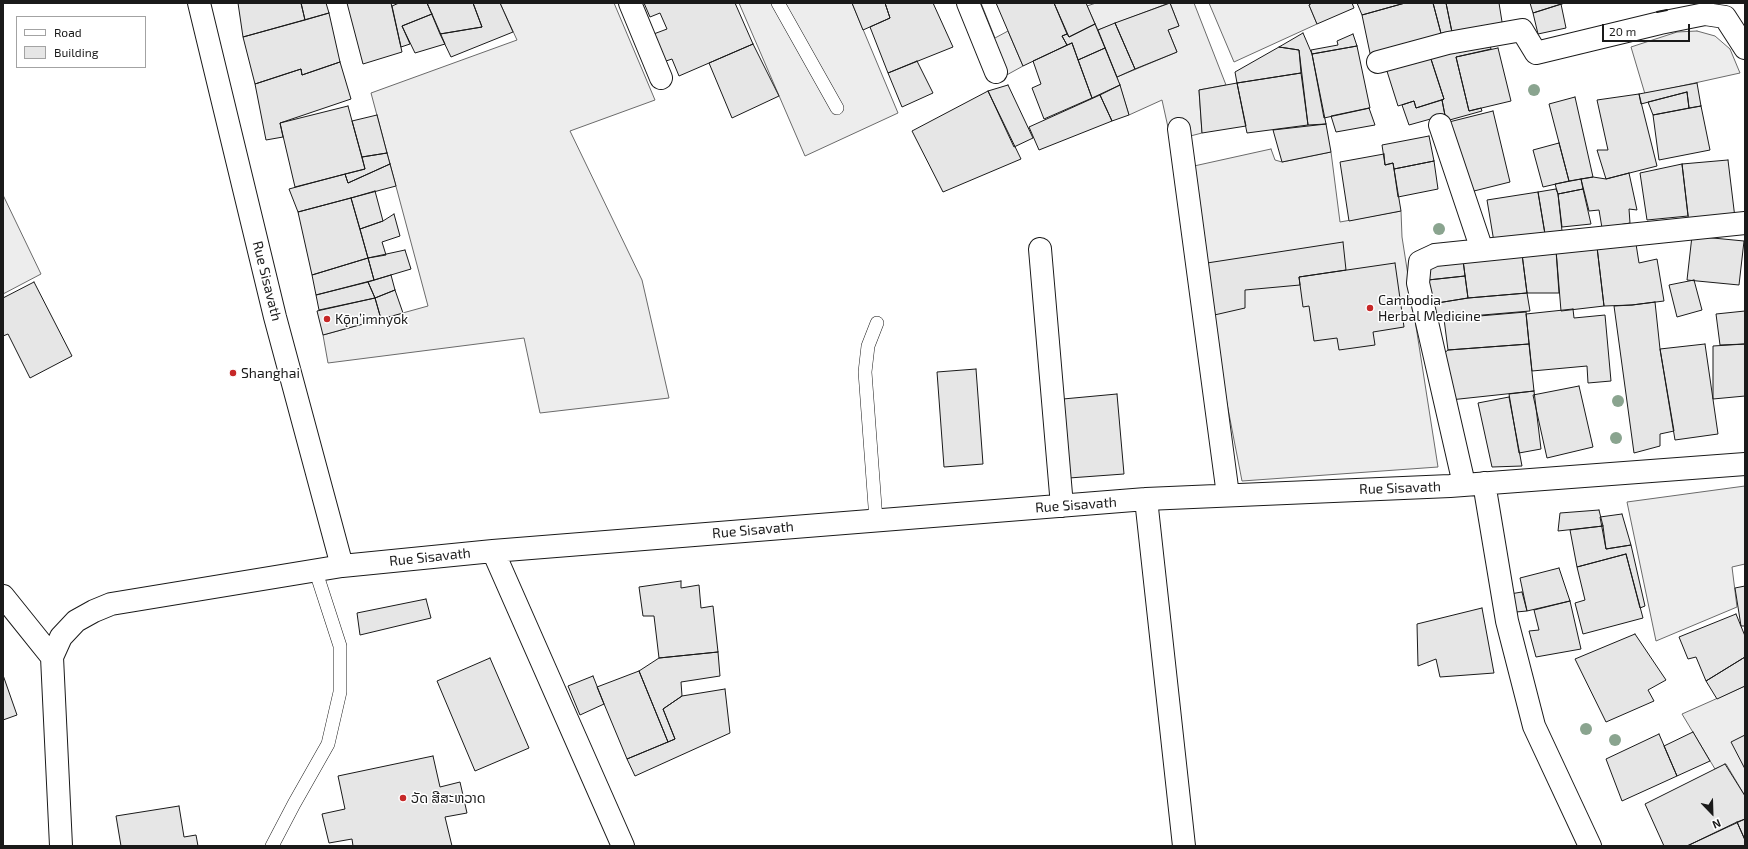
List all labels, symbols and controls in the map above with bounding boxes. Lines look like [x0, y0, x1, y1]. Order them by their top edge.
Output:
legend [16, 16, 146, 68]
scale bar [1604, 16, 1692, 42]
text: 20 m [1609, 24, 1636, 38]
text: Road [54, 25, 82, 39]
text: Building [54, 45, 98, 59]
street label: Rue Sisavath [249, 239, 285, 323]
place label: Cambodia Herbal Medicine [1378, 292, 1481, 324]
marker: Cambodia Herbal Medicine [1365, 303, 1375, 313]
place label: Kǭn’imnyok [335, 311, 408, 327]
marker: Kǭn’imnyok [322, 314, 332, 324]
place label: Shanghai [241, 365, 300, 381]
marker: Shanghai [228, 368, 238, 378]
street label: Rue Sisavath [1359, 478, 1441, 498]
street label: Rue Sisavath [1035, 494, 1117, 516]
street label: Rue Sisavath [711, 518, 795, 542]
street label: Rue Sisavath [388, 544, 472, 570]
place label: ວັດ ສີສະຫວາດ [411, 790, 486, 806]
marker: ວັດ ສີສະຫວາດ [398, 793, 408, 803]
north arrow [1692, 793, 1732, 833]
text: N [1711, 817, 1723, 832]

